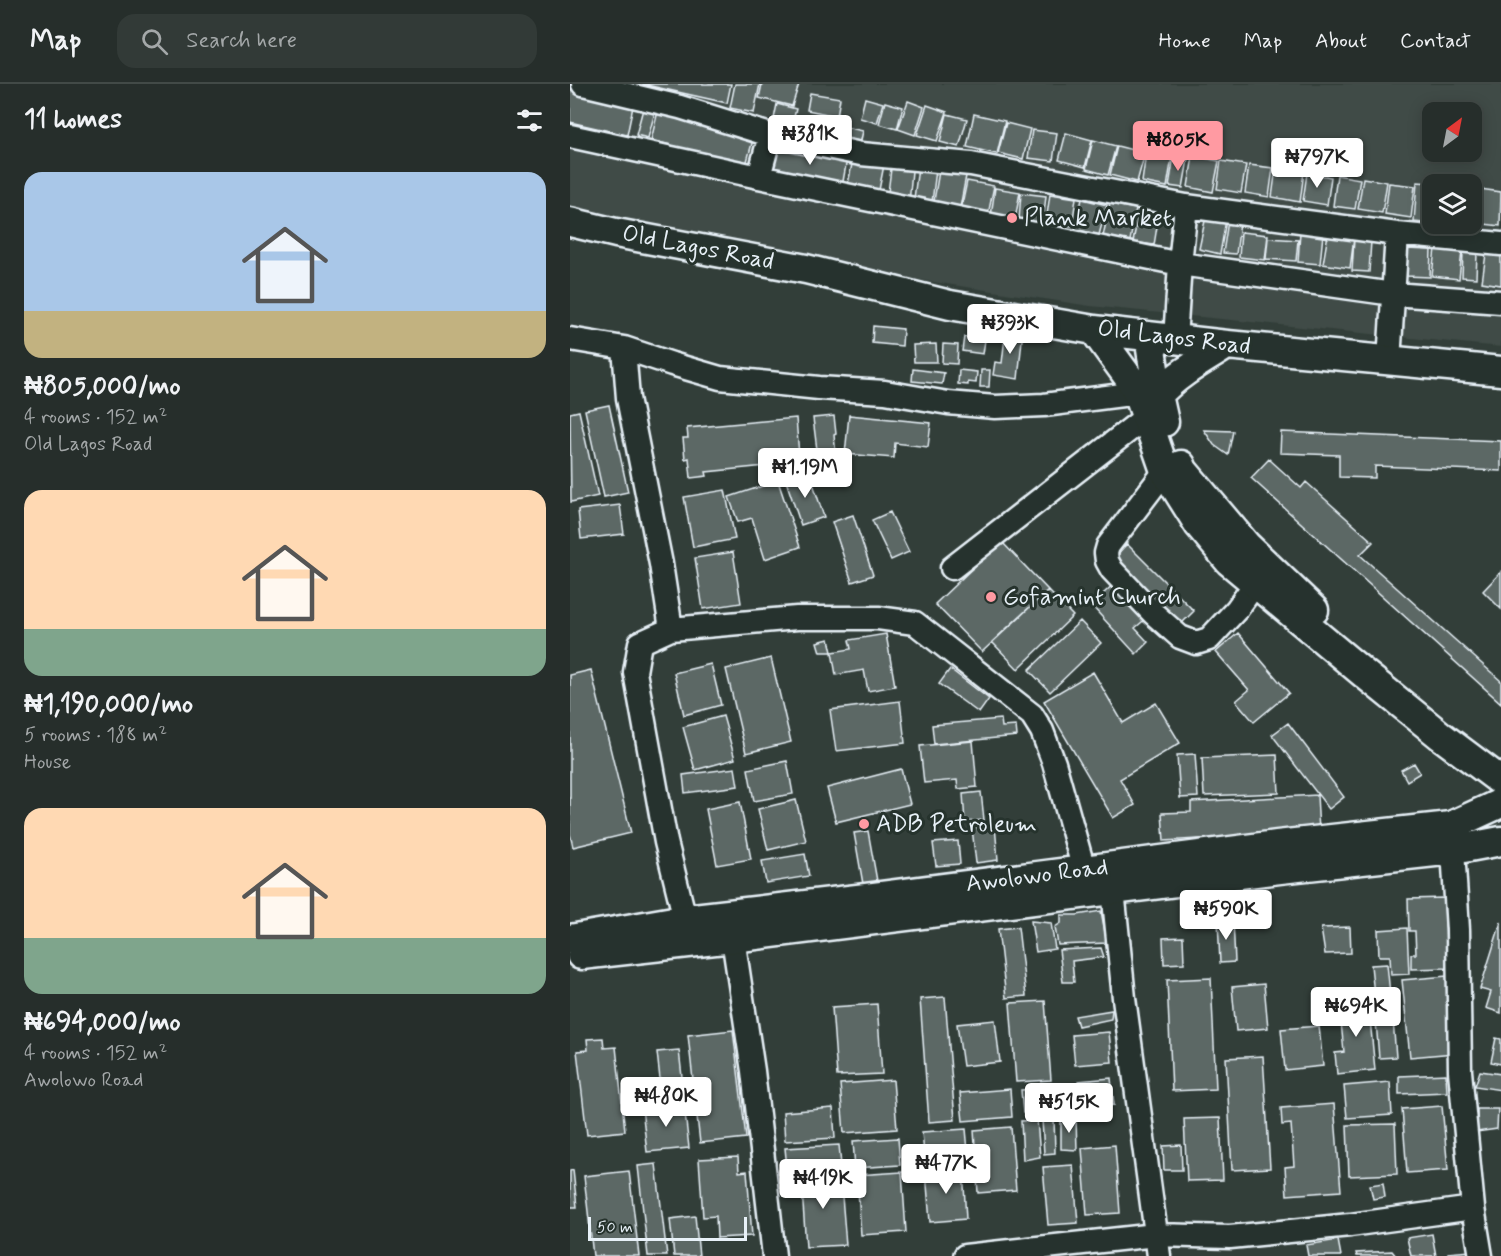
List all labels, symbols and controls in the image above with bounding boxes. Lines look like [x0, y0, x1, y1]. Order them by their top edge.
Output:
search box [117, 14, 537, 68]
text: Map [30, 23, 81, 60]
icon: search [138, 25, 171, 58]
text: Search here [186, 27, 297, 55]
text: Home [1159, 27, 1211, 55]
text: Map [1244, 27, 1282, 55]
text: About [1315, 27, 1367, 55]
text: Contact [1400, 27, 1471, 55]
north arrow [1422, 102, 1482, 162]
map controls [1422, 102, 1482, 234]
text: 11 homes [24, 103, 122, 137]
icon: filters [513, 104, 546, 137]
pin: ₦381K [768, 115, 852, 166]
text: ₦381K [782, 121, 838, 148]
pin: ₦805K [1136, 121, 1220, 172]
text: ₦805K [1147, 127, 1209, 154]
pin: ₦797K [1275, 138, 1359, 189]
text: ₦797K [1285, 144, 1349, 171]
button: layers [1422, 174, 1482, 234]
place label: Plank Market [1024, 203, 1172, 234]
icon: home [231, 211, 339, 319]
marker: Plank Market [1005, 211, 1019, 225]
street label: Old Lagos Road [620, 218, 776, 278]
pin: ₦393K [968, 304, 1052, 355]
text: ₦393K [981, 310, 1039, 337]
street label: Old Lagos Road [1096, 313, 1252, 363]
text: ₦805,000/mo [24, 370, 181, 404]
text: 4 rooms · 152 m² [24, 404, 167, 431]
text: Old Lagos Road [24, 431, 152, 458]
pin: ₦1.19M [756, 448, 854, 499]
text: ₦1.19M [772, 454, 838, 481]
icon: home [231, 529, 339, 637]
place label: Gofamint Church [1003, 582, 1181, 613]
marker: Gofamint Church [984, 590, 998, 604]
text: ₦1,190,000/mo [24, 688, 193, 722]
text: 5 rooms · 188 m² [24, 722, 167, 749]
text: House [24, 749, 71, 776]
place label: ADB Petroleum [876, 809, 1037, 840]
marker: ADB Petroleum [857, 817, 871, 831]
icon: home [231, 847, 339, 955]
street label: Awolowo Road [964, 852, 1110, 900]
pin: ₦590K [1184, 890, 1268, 941]
text: ₦590K [1194, 896, 1258, 923]
pin: ₦694K [1314, 987, 1398, 1038]
text: ₦694K [1325, 993, 1387, 1020]
text: ₦694,000/mo [24, 1006, 181, 1040]
text: 4 rooms · 152 m² [24, 1040, 167, 1067]
text: Awolowo Road [24, 1067, 143, 1094]
pin: ₦480K [624, 1077, 708, 1128]
text: ₦480K [634, 1083, 698, 1110]
pin: ₦515K [1027, 1083, 1111, 1134]
text: ₦515K [1039, 1089, 1099, 1116]
pin: ₦477K [904, 1144, 988, 1195]
text: ₦477K [915, 1150, 977, 1177]
pin: ₦419K [781, 1159, 865, 1210]
text: ₦419K [793, 1165, 853, 1192]
scale bar [588, 1214, 747, 1242]
text: 50 m [597, 1217, 633, 1238]

